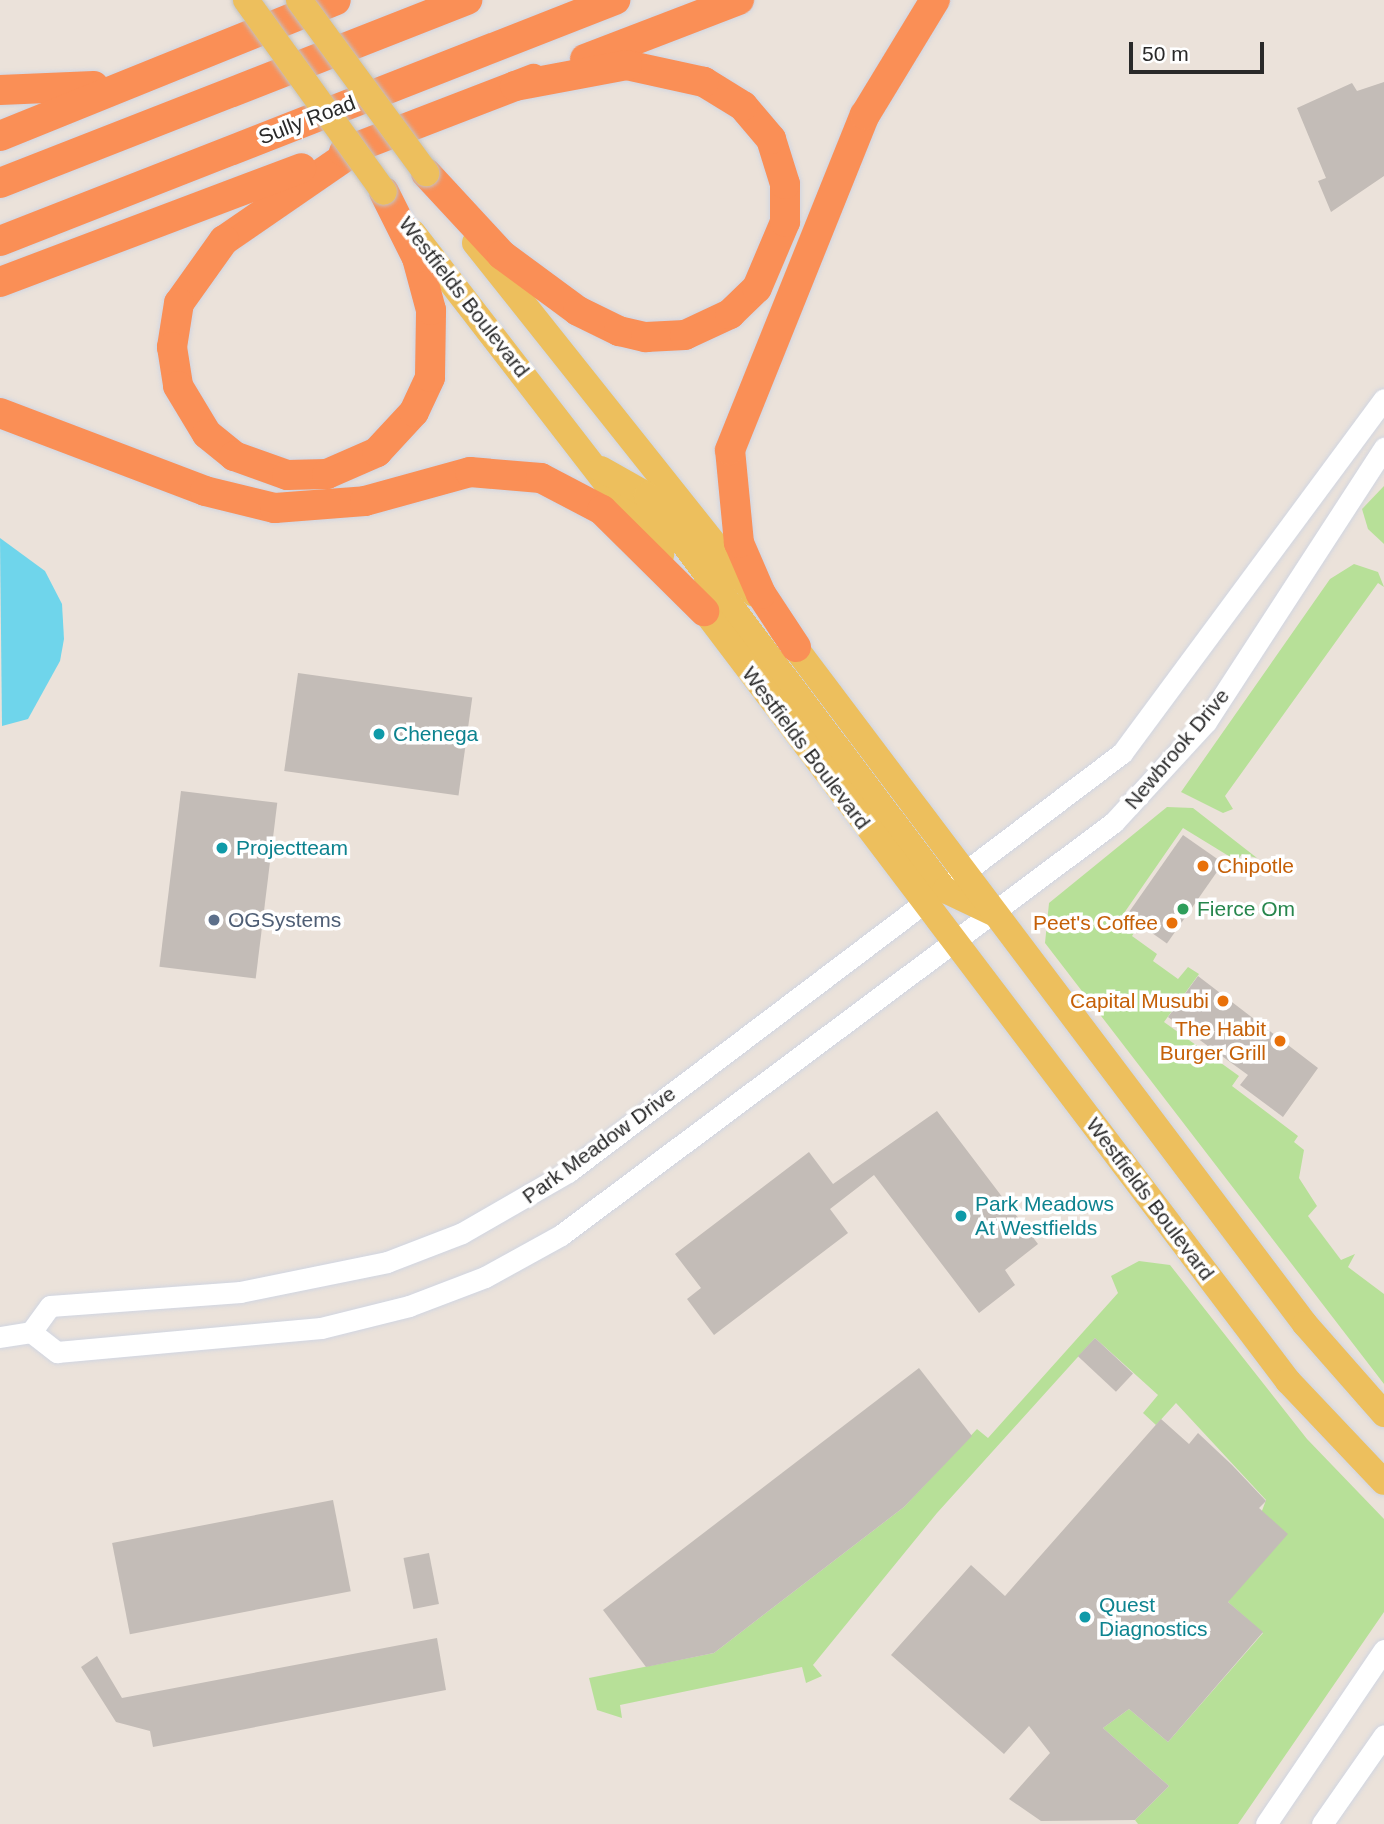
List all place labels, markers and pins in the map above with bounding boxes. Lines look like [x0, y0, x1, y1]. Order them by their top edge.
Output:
place label: Chenega [393, 721, 478, 747]
marker: Chenega [371, 726, 387, 742]
place label: Projectteam [236, 835, 348, 861]
marker: Projectteam [214, 840, 230, 856]
place label: Chipotle [1217, 853, 1294, 879]
marker: Chipotle [1195, 858, 1211, 874]
place label: Fierce Om [1197, 896, 1295, 922]
marker: Fierce Om [1175, 901, 1191, 917]
place label: OGSystems [228, 907, 341, 933]
place label: Peet's Coffee [1033, 910, 1158, 936]
marker: OGSystems [206, 912, 222, 928]
marker: Peet's Coffee [1164, 915, 1180, 931]
place label: Capital Musubi [1070, 988, 1209, 1014]
marker: Capital Musubi [1215, 993, 1231, 1009]
place label: The Habit Burger Grill [1160, 1016, 1266, 1066]
marker: The Habit Burger Grill [1272, 1033, 1288, 1049]
place label: Park Meadows At Westfields [975, 1191, 1114, 1241]
marker: Park Meadows At Westfields [953, 1208, 969, 1224]
place label: Quest Diagnostics [1099, 1592, 1208, 1642]
marker: Quest Diagnostics [1077, 1609, 1093, 1625]

